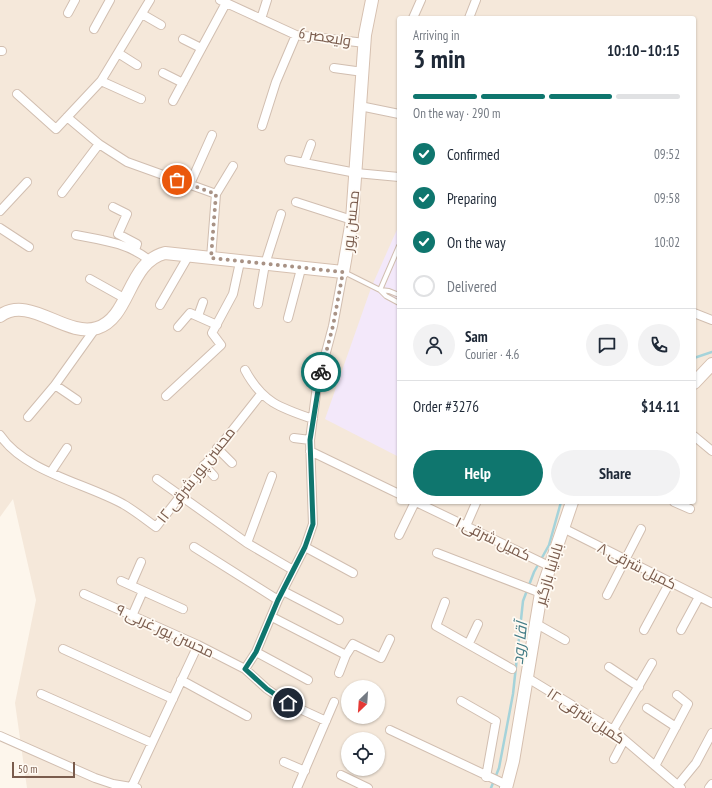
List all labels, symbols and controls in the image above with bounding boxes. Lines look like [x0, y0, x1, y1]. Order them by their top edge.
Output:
street label: ولیعصر 6 [297, 23, 353, 50]
text: Arriving in [413, 27, 460, 44]
text: 10:10–10:15 [607, 41, 680, 60]
text: 3 min [413, 42, 466, 75]
text: On the way · 290 m [413, 105, 500, 122]
icon: check [413, 143, 435, 165]
text: Confirmed [447, 145, 500, 164]
text: 09:52 [654, 146, 680, 163]
pin [160, 163, 194, 197]
icon: bag [166, 169, 188, 191]
icon: check [413, 187, 435, 209]
street label: محسن پور [338, 189, 364, 254]
text: Preparing [447, 189, 497, 208]
text: 09:58 [654, 190, 680, 207]
icon: check [413, 231, 435, 253]
text: On the way [447, 233, 506, 252]
text: 10:02 [654, 234, 680, 251]
text: Delivered [447, 277, 497, 296]
button: person [413, 324, 455, 366]
button: chat [586, 324, 628, 366]
button: phone [638, 324, 680, 366]
text: Sam [465, 327, 488, 346]
text: Courier · 4.6 [465, 346, 519, 363]
courier [301, 352, 341, 392]
icon: bike [310, 361, 332, 383]
text: Order #3276 [413, 397, 479, 416]
text: $14.11 [641, 397, 680, 416]
street label: محسن پور شرقی ۱۲ [152, 423, 240, 527]
button: Help [413, 450, 543, 496]
button: Share [551, 450, 680, 496]
street label: کمیل شرقی ۱ [452, 512, 534, 566]
street label: کمیل شرقی ۸ [594, 538, 680, 594]
street label: بابانیا بازگیر [530, 540, 567, 608]
street label: محسن پور غربی ۹ [113, 599, 217, 663]
water label: آقا رود [507, 617, 532, 665]
north arrow [341, 680, 385, 724]
map controls [341, 680, 385, 776]
street label: کمیل شرقی ۱۲ [543, 683, 629, 749]
pin [271, 686, 305, 720]
icon: home [277, 692, 299, 714]
button: locate [341, 732, 385, 776]
scale bar [12, 760, 75, 779]
text: 50 m [18, 762, 37, 776]

